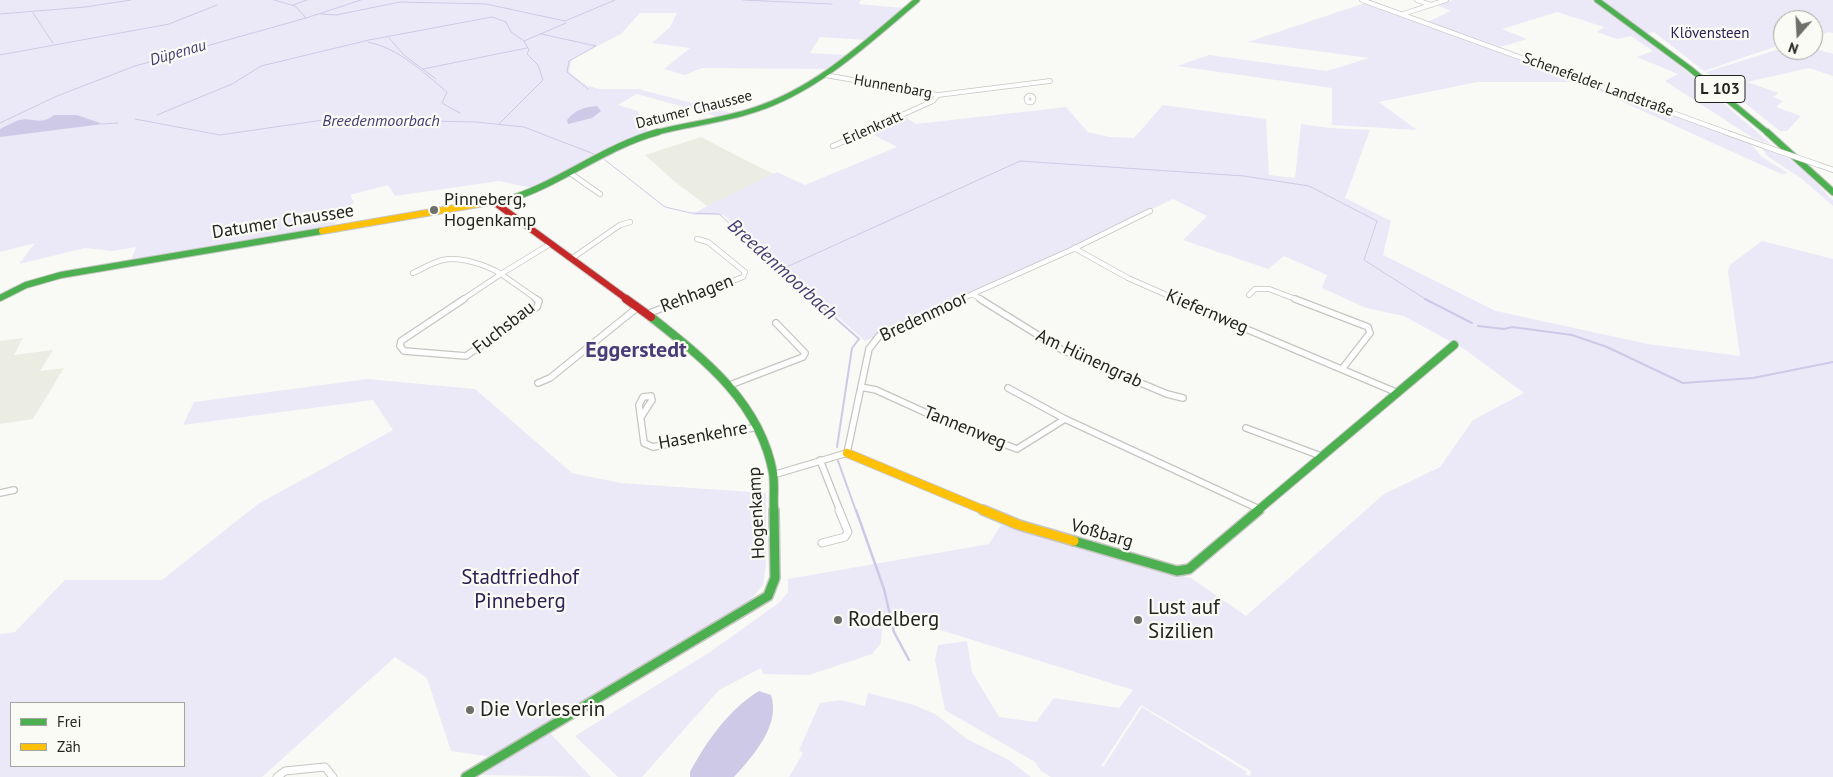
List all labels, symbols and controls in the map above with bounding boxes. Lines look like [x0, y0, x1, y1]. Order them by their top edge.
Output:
north arrow [1773, 10, 1823, 60]
park label: Klövensteen [1671, 25, 1749, 43]
water label: Düpenau [147, 36, 209, 70]
text: N [1786, 38, 1801, 58]
street label: Schenefelder Landstraße [1520, 49, 1676, 121]
street label: Hunnenbarg [852, 71, 934, 103]
road number: L 103 [1695, 76, 1745, 102]
street label: Datumer Chaussee [634, 87, 754, 133]
street label: Erlenkratt [840, 107, 906, 149]
water label: Breedenmoorbach [322, 111, 440, 131]
place label: Pinneberg, Hogenkamp [444, 189, 536, 232]
street label: Datumer Chaussee [211, 200, 355, 244]
marker: Pinneberg, Hogenkamp [428, 204, 440, 216]
water label: Breedenmoorbach [723, 215, 841, 325]
street label: Rehhagen [658, 270, 736, 318]
street label: Kiefernweg [1163, 285, 1251, 339]
street label: Bredenmoor [877, 287, 971, 347]
street label: Fuchsbau [469, 297, 539, 359]
street label: Am Hünengrab [1032, 325, 1146, 393]
district label: Eggerstedt [585, 338, 687, 364]
street label: Tannenweg [920, 402, 1010, 454]
street label: Hasenkehre [657, 418, 749, 454]
street label: Hogenkamp [744, 466, 770, 560]
street label: Voßbarg [1068, 515, 1136, 553]
park label: Stadtfriedhof Pinneberg [461, 565, 579, 615]
place label: Lust auf Sizilien [1148, 595, 1220, 645]
place label: Rodelberg [848, 607, 939, 633]
marker: Rodelberg [832, 614, 844, 626]
marker: Lust auf Sizilien [1132, 614, 1144, 626]
place label: Die Vorleserin [480, 697, 605, 723]
legend [10, 702, 185, 767]
marker: Die Vorleserin [464, 704, 476, 716]
text: Frei [57, 712, 82, 731]
text: Zäh [57, 737, 81, 756]

